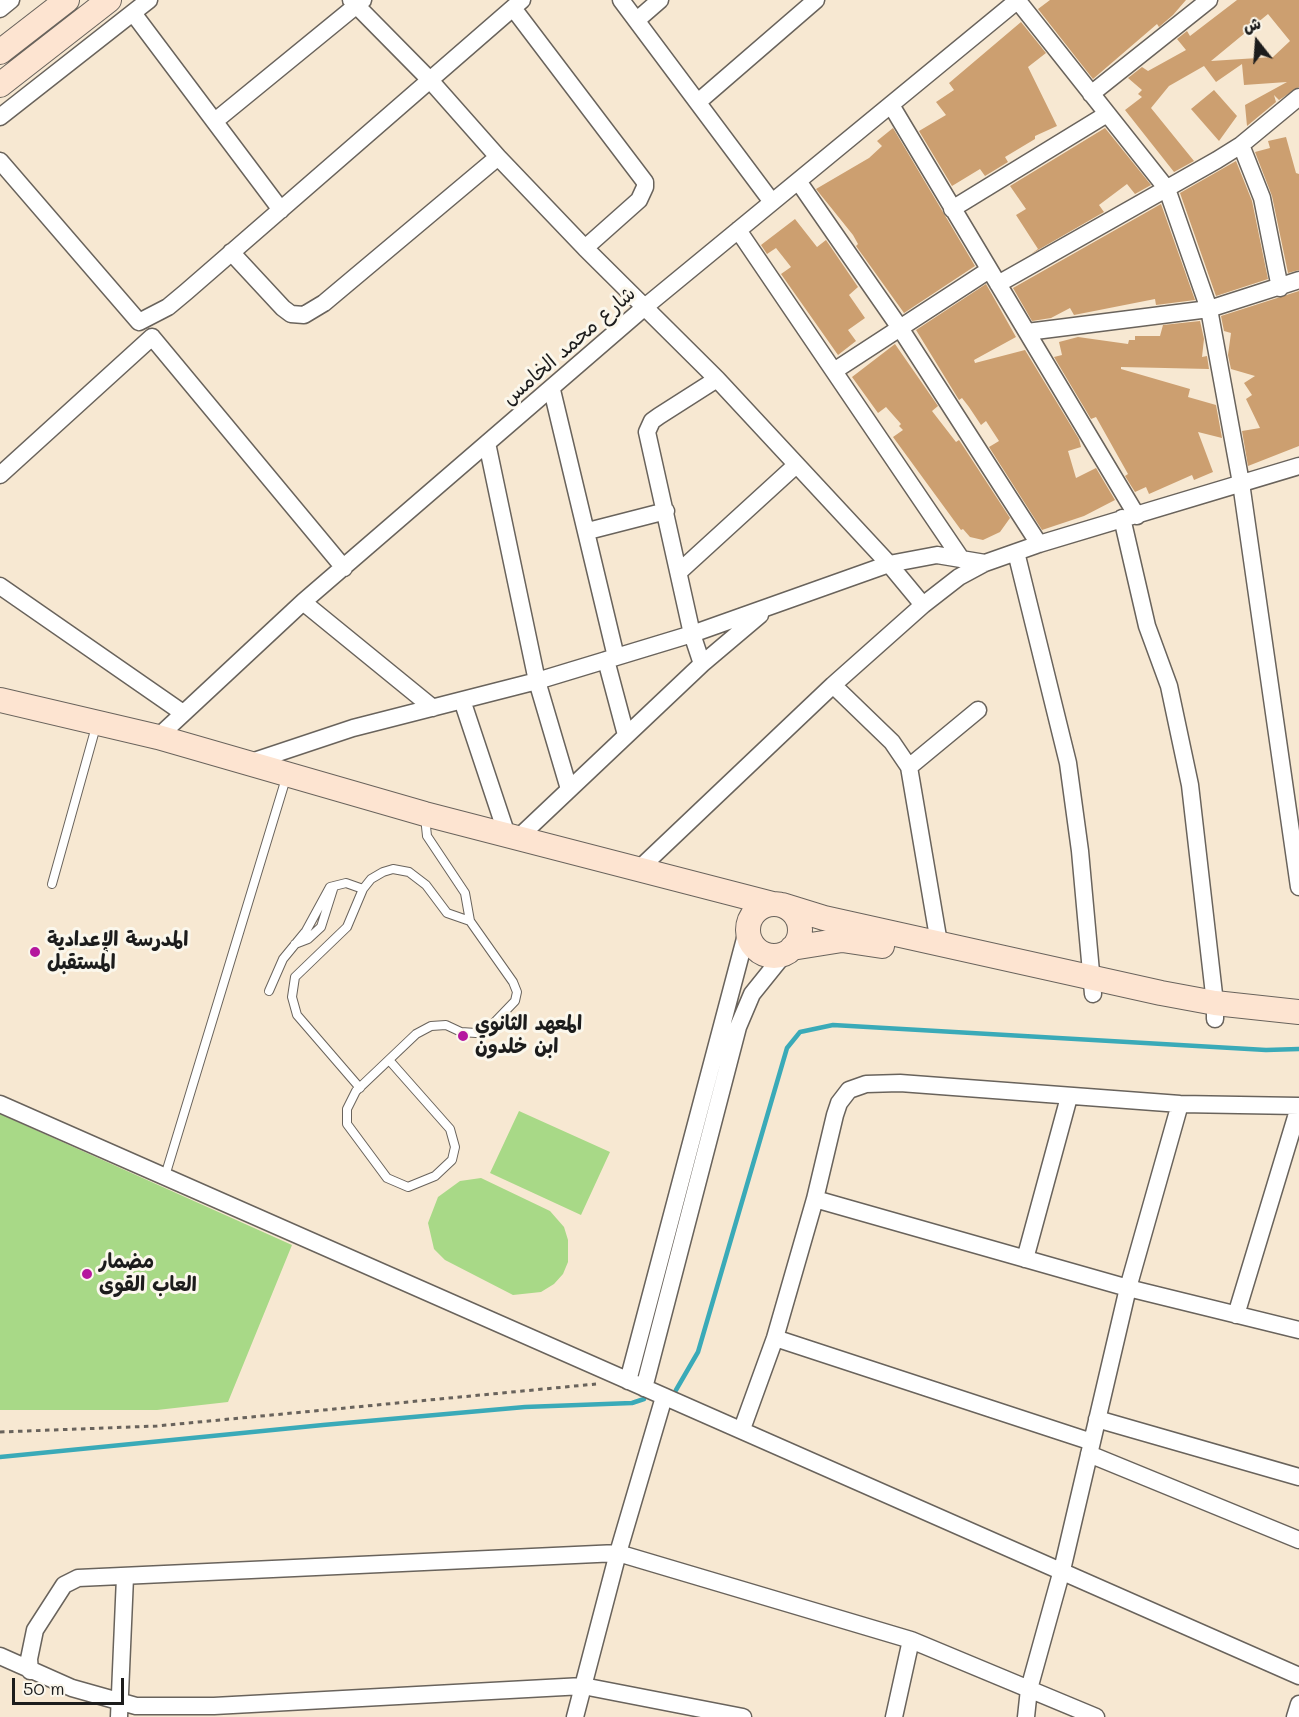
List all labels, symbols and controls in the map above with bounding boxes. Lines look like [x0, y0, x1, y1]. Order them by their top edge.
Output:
north arrow [1227, 12, 1287, 72]
text: ش [1240, 12, 1263, 37]
street label: شارع محمد الخامس [497, 282, 641, 410]
place label: المدرسة الإعدادية المستقبل [47, 928, 188, 975]
marker: المدرسة الإعدادية المستقبل [28, 945, 42, 959]
place label: المعهد الثانوي ابن خلدون [475, 1012, 582, 1059]
marker: المعهد الثانوي ابن خلدون [456, 1029, 470, 1043]
place label: مضمار العاب القوى [99, 1250, 197, 1297]
marker: مضمار العاب القوى [80, 1267, 94, 1281]
scale bar [15, 1666, 128, 1704]
text: 50 m [23, 1676, 65, 1700]

